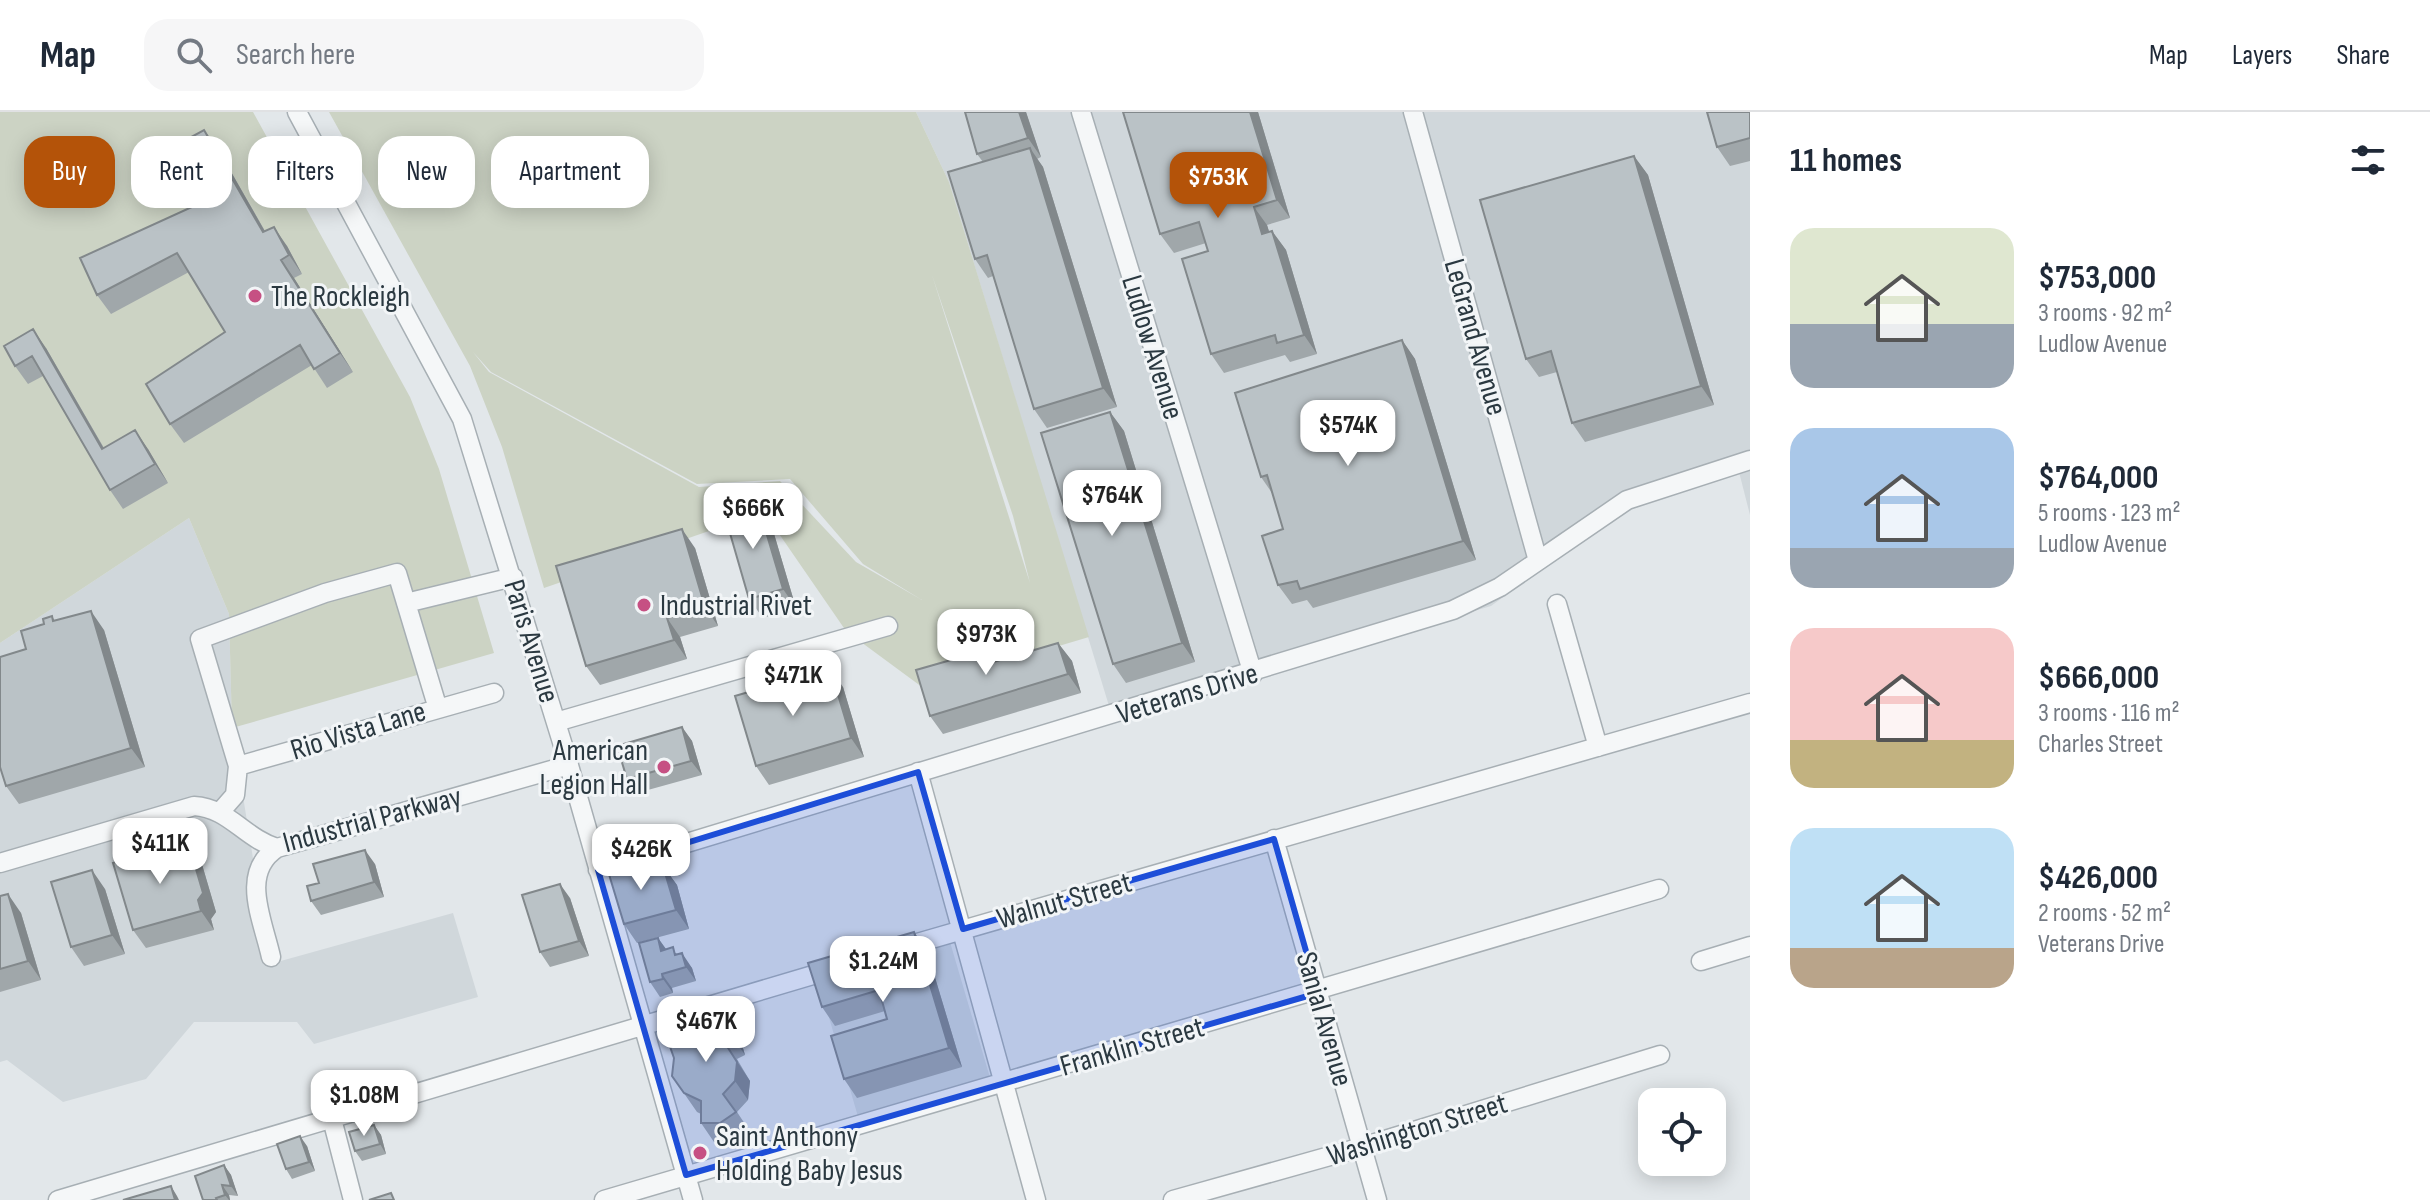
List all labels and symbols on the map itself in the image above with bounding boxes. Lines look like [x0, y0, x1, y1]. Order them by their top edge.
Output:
pin: $753K [1162, 152, 1274, 220]
street label: LeGrand Avenue [1436, 255, 1515, 420]
street label: Ludlow Avenue [1113, 271, 1191, 424]
place label: The Rockleigh [271, 279, 410, 315]
marker: The Rockleigh [246, 287, 264, 305]
pin: $574K [1292, 400, 1404, 468]
pin: $764K [1056, 470, 1168, 538]
pin: $666K [697, 483, 809, 551]
street label: Paris Avenue [495, 575, 567, 707]
place label: Industrial Rivet [660, 588, 812, 624]
marker: Industrial Rivet [635, 596, 653, 614]
pin: $973K [930, 609, 1042, 677]
pin: $471K [737, 650, 849, 718]
street label: Veterans Drive [1112, 655, 1262, 733]
street label: Rio Vista Lane [286, 693, 430, 769]
place label: American Legion Hall [540, 733, 648, 803]
marker: American Legion Hall [655, 758, 673, 776]
street label: Industrial Parkway [279, 779, 466, 861]
pin: $411K [104, 818, 216, 886]
pin: $426K [585, 824, 697, 892]
street label: Walnut Street [993, 865, 1136, 937]
pin: $1.24M [818, 936, 948, 1004]
street label: Sanial Avenue [1288, 948, 1360, 1091]
pin: $467K [650, 996, 762, 1064]
street label: Franklin Street [1056, 1009, 1208, 1085]
pin: $1.08M [299, 1070, 429, 1138]
street label: Washington Street [1323, 1085, 1512, 1174]
place label: Saint Anthony Holding Baby Jesus [716, 1119, 903, 1189]
marker: Saint Anthony Holding Baby Jesus [691, 1144, 709, 1162]

